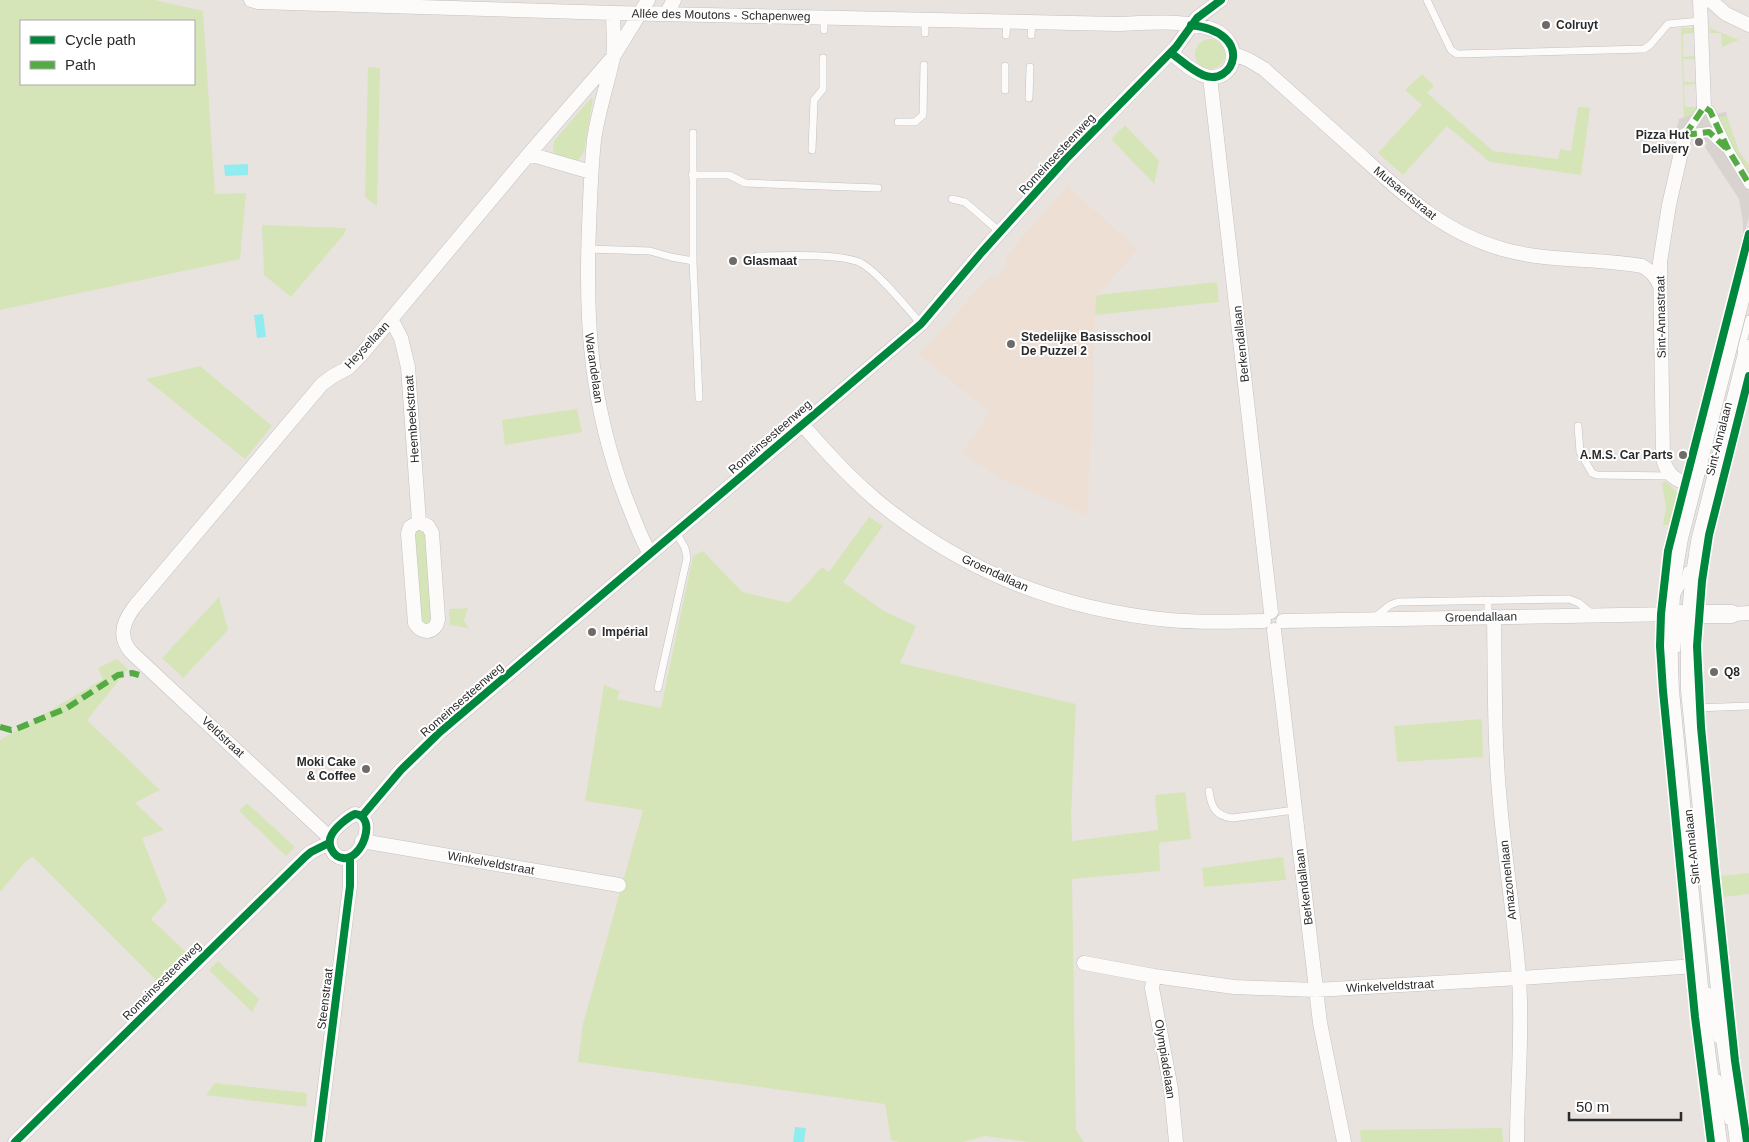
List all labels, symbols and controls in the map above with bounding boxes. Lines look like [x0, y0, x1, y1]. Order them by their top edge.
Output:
street label: Allée des Moutons - Schapenweg [632, 6, 810, 24]
place label: Colruyt [1556, 18, 1598, 32]
marker: Colruyt [1540, 19, 1552, 31]
legend [20, 20, 195, 85]
text: Cycle path [65, 31, 136, 48]
text: Path [65, 56, 96, 73]
street label: Romeinsesteenweg [1016, 111, 1098, 197]
place label: Pizza Hut Delivery [1636, 128, 1689, 156]
marker: Pizza Hut Delivery [1693, 136, 1705, 148]
street label: Mutsaertstraat [1371, 163, 1440, 223]
place label: Glasmaat [743, 254, 797, 268]
marker: Glasmaat [727, 255, 739, 267]
street label: Sint-Annastraat [1653, 275, 1669, 358]
street label: Berkendallaan [1230, 305, 1252, 383]
street label: Heysellaan [342, 319, 392, 371]
place label: Stedelijke Basisschool De Puzzel 2 [1021, 330, 1151, 358]
street label: Warandelaan [582, 332, 606, 404]
marker: Stedelijke Basisschool De Puzzel 2 [1005, 338, 1017, 350]
street label: Heembeekstraat [402, 374, 422, 463]
street label: Romeinsesteenweg [726, 397, 814, 477]
street label: Sint-Annalaan [1703, 401, 1735, 477]
place label: A.M.S. Car Parts [1580, 448, 1673, 462]
marker: A.M.S. Car Parts [1677, 449, 1689, 461]
street label: Groendallaan [959, 551, 1031, 595]
street label: Groendallaan [1445, 609, 1517, 625]
place label: Impérial [602, 625, 648, 639]
marker: Impérial [586, 626, 598, 638]
street label: Romeinsesteenweg [418, 660, 506, 740]
place label: Q8 [1724, 665, 1740, 679]
marker: Q8 [1708, 666, 1720, 678]
street label: Veldstraat [199, 714, 248, 761]
place label: Moki Cake & Coffee [297, 755, 356, 783]
marker: Moki Cake & Coffee [360, 763, 372, 775]
street label: Sint-Annalaan [1681, 809, 1703, 885]
street label: Amazonenlaan [1497, 839, 1519, 921]
street label: Winkelveldstraat [446, 848, 536, 878]
street label: Berkendallaan [1292, 848, 1316, 926]
street label: Romeinsesteenweg [120, 939, 204, 1023]
street label: Steenstraat [314, 967, 336, 1030]
street label: Winkelveldstraat [1346, 977, 1435, 995]
street label: Olympiadelaan [1152, 1018, 1178, 1100]
scale bar [1569, 1090, 1682, 1122]
text: 50 m [1576, 1098, 1609, 1115]

